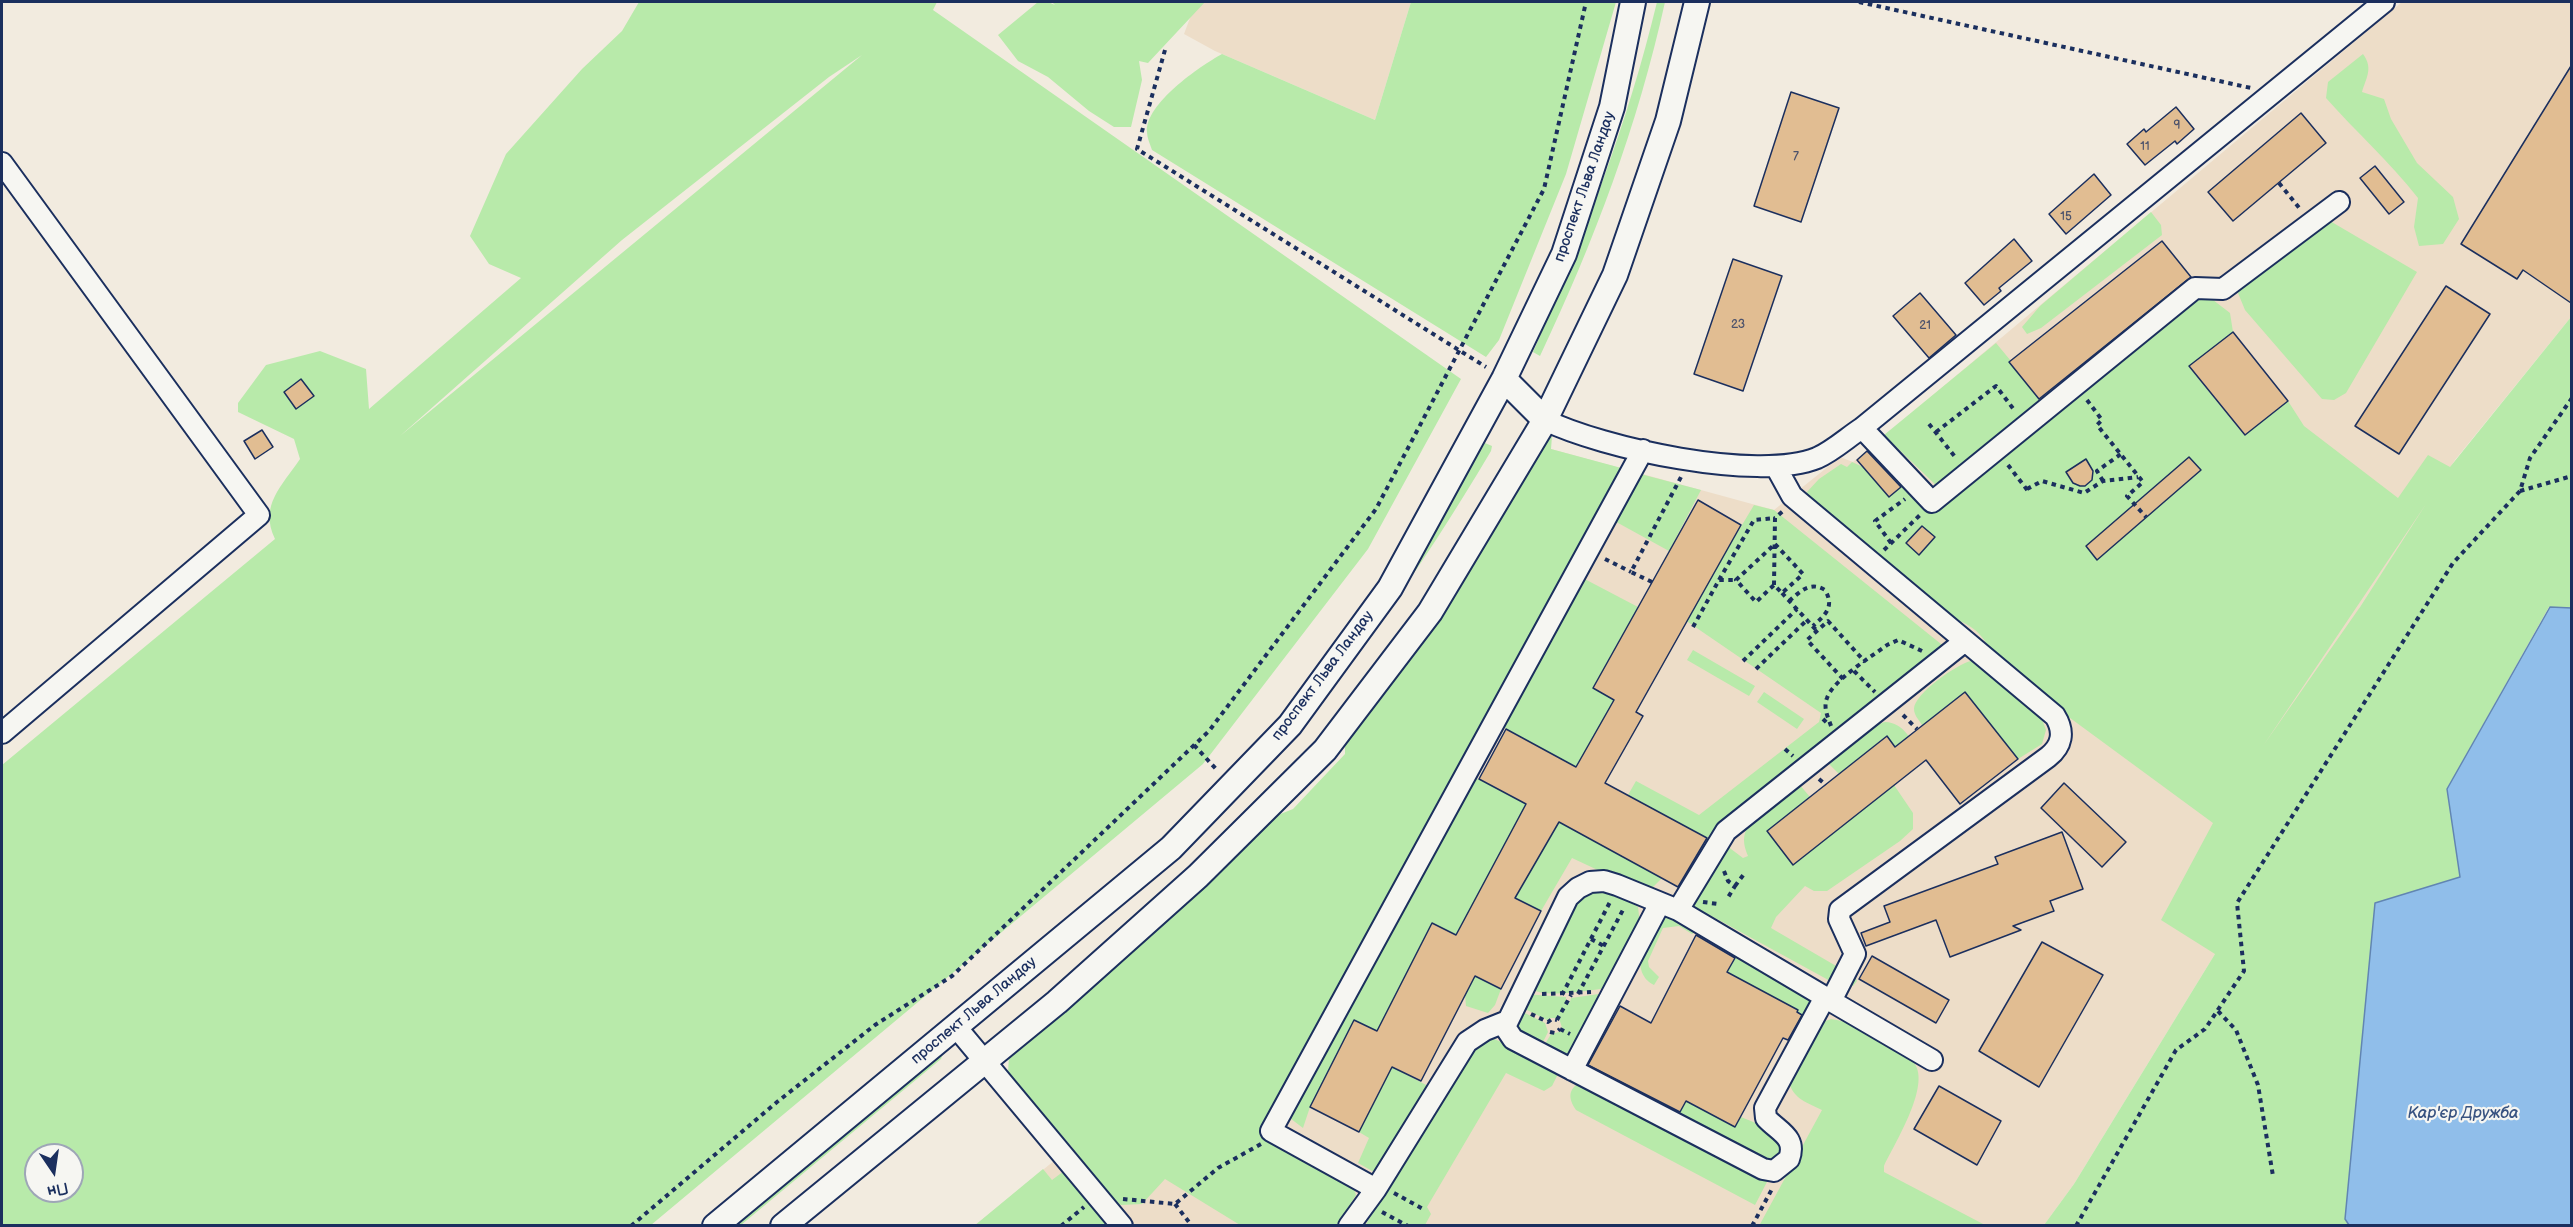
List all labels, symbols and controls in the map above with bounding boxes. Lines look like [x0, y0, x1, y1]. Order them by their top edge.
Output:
street label: проспект Льва Ландау [1551, 109, 1619, 265]
house number: 9 [2174, 119, 2180, 133]
house number: 11 [2140, 140, 2150, 154]
house number: 7 [1793, 150, 1799, 164]
house number: 15 [2060, 210, 2072, 224]
house number: 23 [1731, 318, 1745, 332]
house number: 21 [1919, 319, 1931, 333]
street label: проспект Льва Ландау [1268, 608, 1378, 744]
street label: проспект Льва Ландау [908, 953, 1040, 1069]
water label: Кар'єр Дружба [2407, 1104, 2519, 1124]
north arrow [24, 1143, 84, 1203]
text: Пн [45, 1177, 70, 1201]

